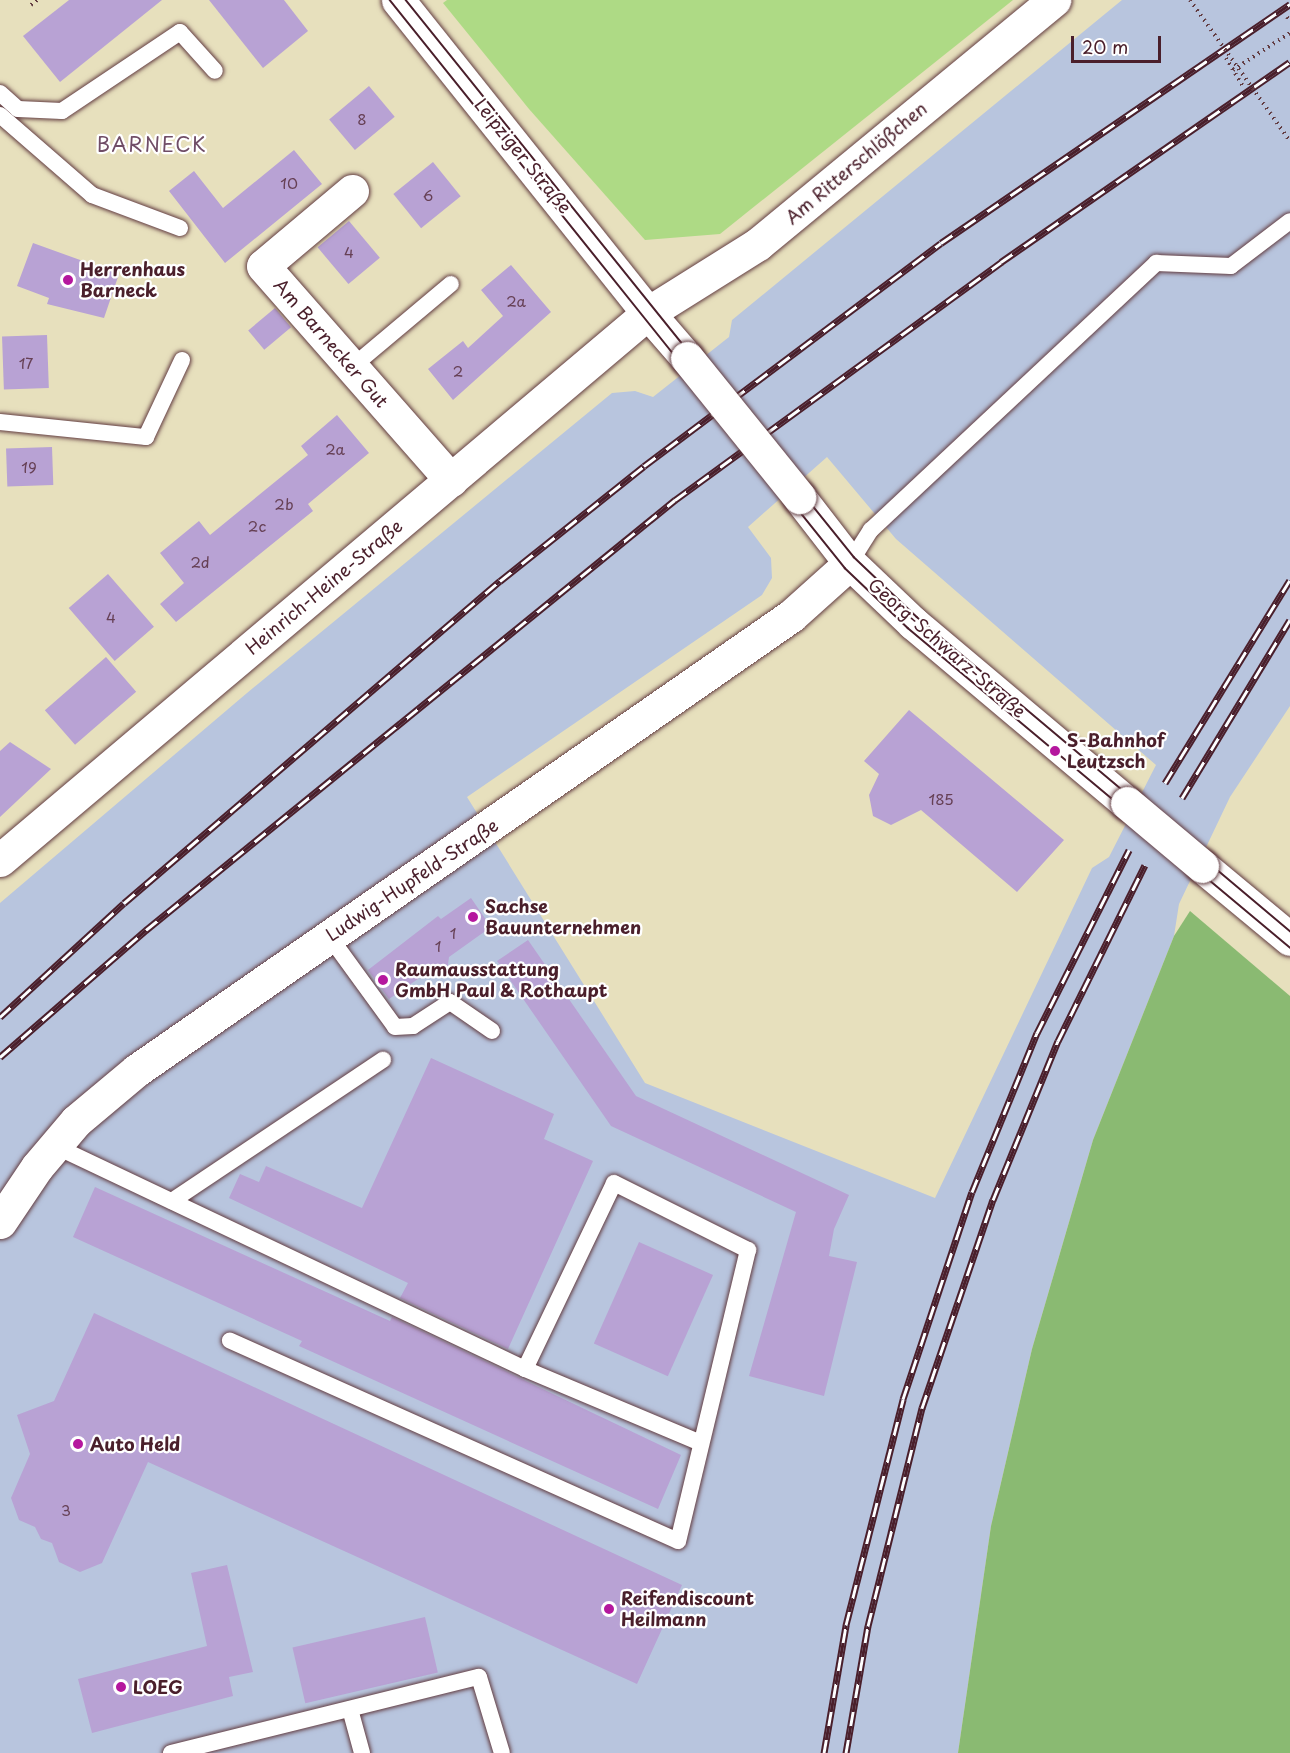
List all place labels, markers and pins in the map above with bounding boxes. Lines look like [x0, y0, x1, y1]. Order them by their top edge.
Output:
place label: Herrenhaus Barneck [80, 259, 185, 302]
marker: Herrenhaus Barneck [61, 273, 75, 287]
place label: S-Bahnhof Leutzsch [1067, 730, 1165, 772]
marker: S-Bahnhof Leutzsch [1048, 744, 1062, 758]
place label: Sachse Bauunternehmen [485, 896, 641, 938]
marker: Sachse Bauunternehmen [466, 910, 480, 924]
place label: Raumausstattung GmbH Paul & Rothaupt [395, 959, 608, 1002]
marker: Raumausstattung GmbH Paul & Rothaupt [376, 973, 390, 987]
place label: Auto Held [90, 1433, 181, 1455]
marker: Auto Held [71, 1437, 85, 1451]
place label: Reifendiscount Heilmann [621, 1588, 754, 1630]
marker: Reifendiscount Heilmann [602, 1602, 616, 1616]
place label: LOEG [133, 1676, 183, 1698]
marker: LOEG [114, 1680, 128, 1694]

